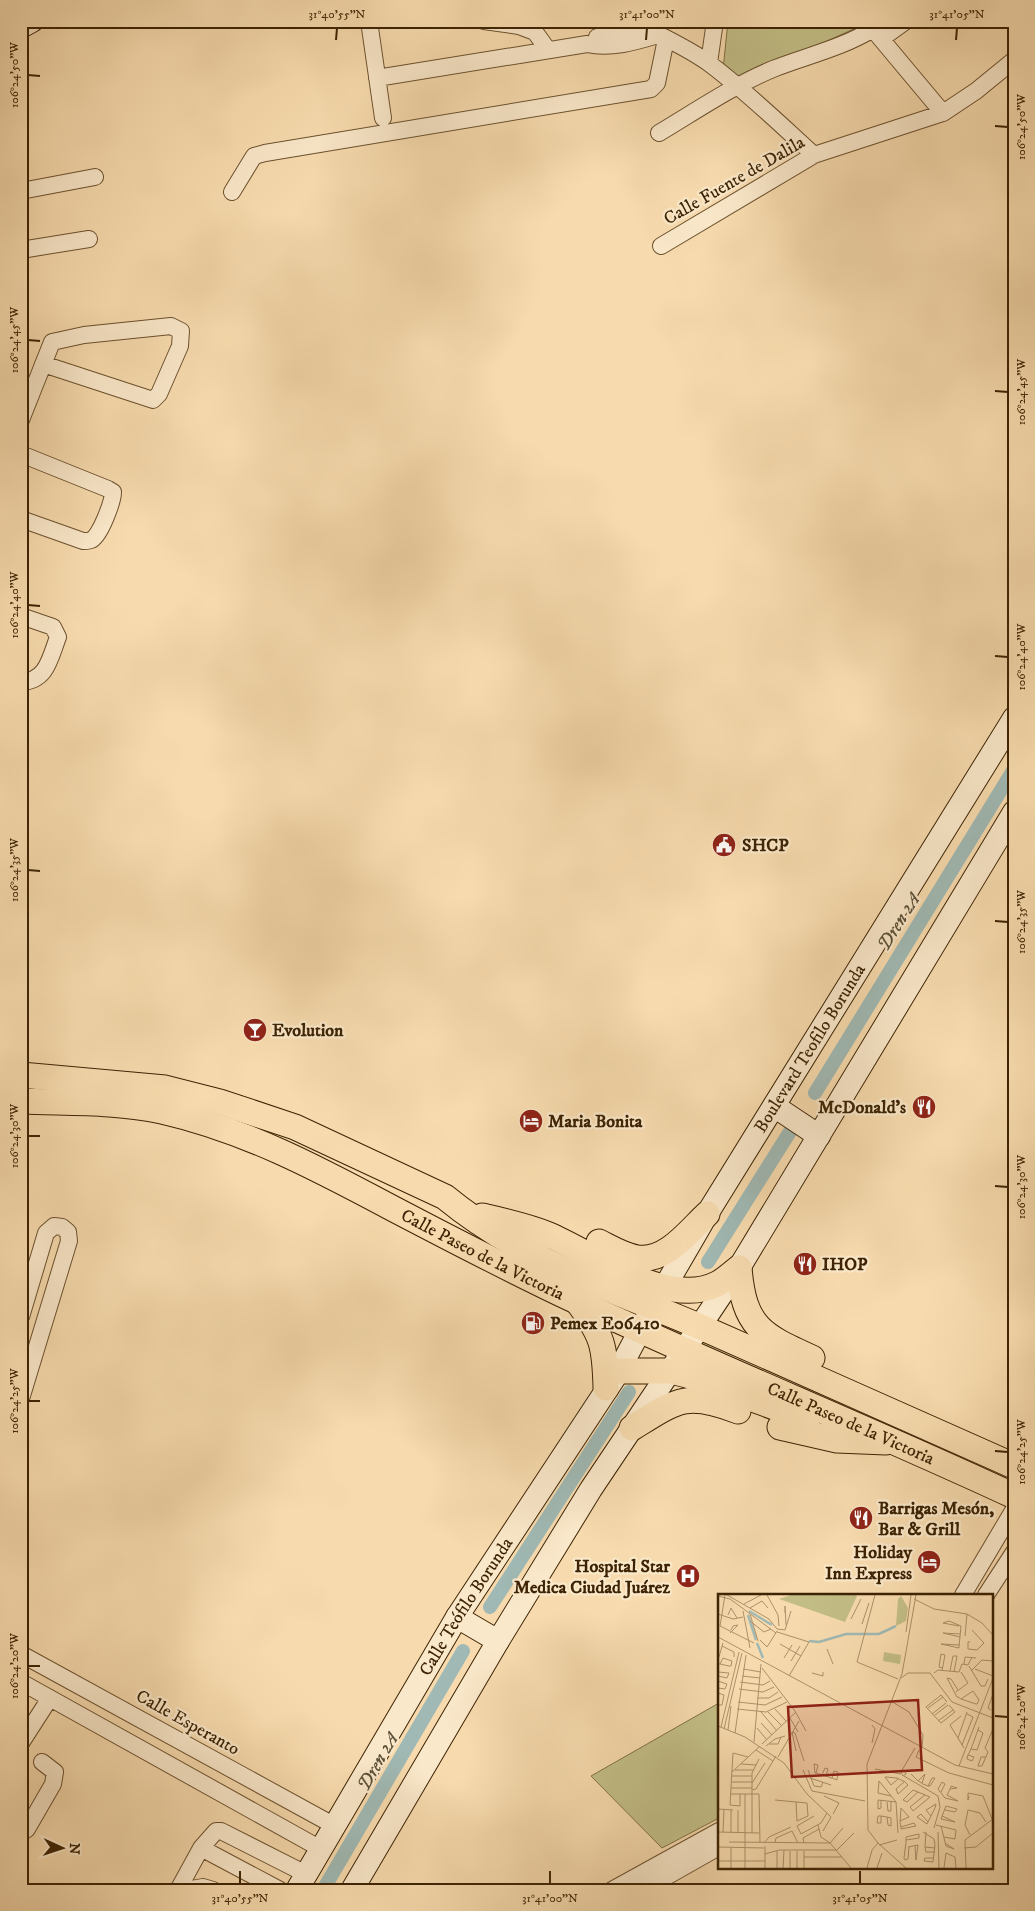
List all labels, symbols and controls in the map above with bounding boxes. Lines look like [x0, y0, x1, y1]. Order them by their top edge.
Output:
text: 31°40'55"N [309, 7, 366, 22]
text: 31°41'00"N [619, 7, 675, 22]
text: 31°41'05"N [929, 7, 985, 22]
text: 106°24'50"W [7, 41, 22, 108]
text: 106°24'50"W [1014, 93, 1029, 160]
street label: Calle Fuente de Dalila [660, 131, 809, 230]
text: 106°24'45"W [7, 306, 22, 373]
text: 106°24'45"W [1014, 358, 1029, 425]
text: 106°24'40"W [7, 570, 22, 639]
text: 106°24'40"W [1014, 622, 1029, 691]
public building icon: SHCP [711, 832, 737, 858]
place label: SHCP [742, 835, 789, 857]
text: 106°24'35"W [7, 837, 22, 902]
water label: Dren 2A [873, 888, 927, 955]
text: 106°24'35"W [1014, 889, 1029, 954]
street label: Boulevard Teofilo Borunda [750, 960, 871, 1137]
bar icon: Evolution [242, 1017, 268, 1043]
place label: Evolution [272, 1020, 344, 1042]
restaurant icon: McDonald's [911, 1094, 937, 1120]
place label: McDonald's [818, 1097, 906, 1119]
text: 106°24'30"W [7, 1103, 22, 1168]
hotel icon: Maria Bonita [518, 1108, 544, 1134]
place label: Maria Bonita [548, 1111, 643, 1133]
text: 106°24'30"W [1014, 1154, 1029, 1219]
street label: Calle Paseo de la Victoria [397, 1205, 568, 1306]
restaurant icon: IHOP [792, 1251, 818, 1277]
place label: IHOP [822, 1254, 868, 1276]
fuel station icon: Pemex E06410 [520, 1310, 546, 1336]
place label: Pemex E06410 [550, 1313, 660, 1335]
text: 106°24'25"W [7, 1367, 22, 1434]
street label: Calle Paseo de la Victoria [764, 1378, 938, 1470]
text: 106°24'25"W [1014, 1418, 1029, 1485]
place label: Barrigas Mesón, Bar & Grill [878, 1498, 994, 1541]
restaurant icon: Barrigas Mesón, Bar & Grill [848, 1505, 874, 1531]
street label: Calle Teófilo Borunda [415, 1533, 519, 1680]
place label: Holiday Inn Express [825, 1542, 912, 1585]
hotel icon: Holiday Inn Express [916, 1549, 942, 1575]
place label: Hospital Star Medica Ciudad Juárez [514, 1556, 670, 1599]
hospital icon: Hospital Star Medica Ciudad Juárez [675, 1563, 701, 1589]
inset map [718, 1594, 992, 1868]
text: 106°24'20"W [7, 1632, 22, 1699]
text: 106°24'20"W [1014, 1683, 1029, 1750]
street label: Calle Esperanto [132, 1685, 243, 1761]
water label: Dren 2A [352, 1727, 405, 1795]
north arrow [38, 1824, 88, 1874]
text: N [65, 1842, 83, 1855]
text: 31°40'55"N [212, 1891, 269, 1906]
text: 31°41'00"N [522, 1891, 578, 1906]
text: 31°41'05"N [832, 1891, 888, 1906]

